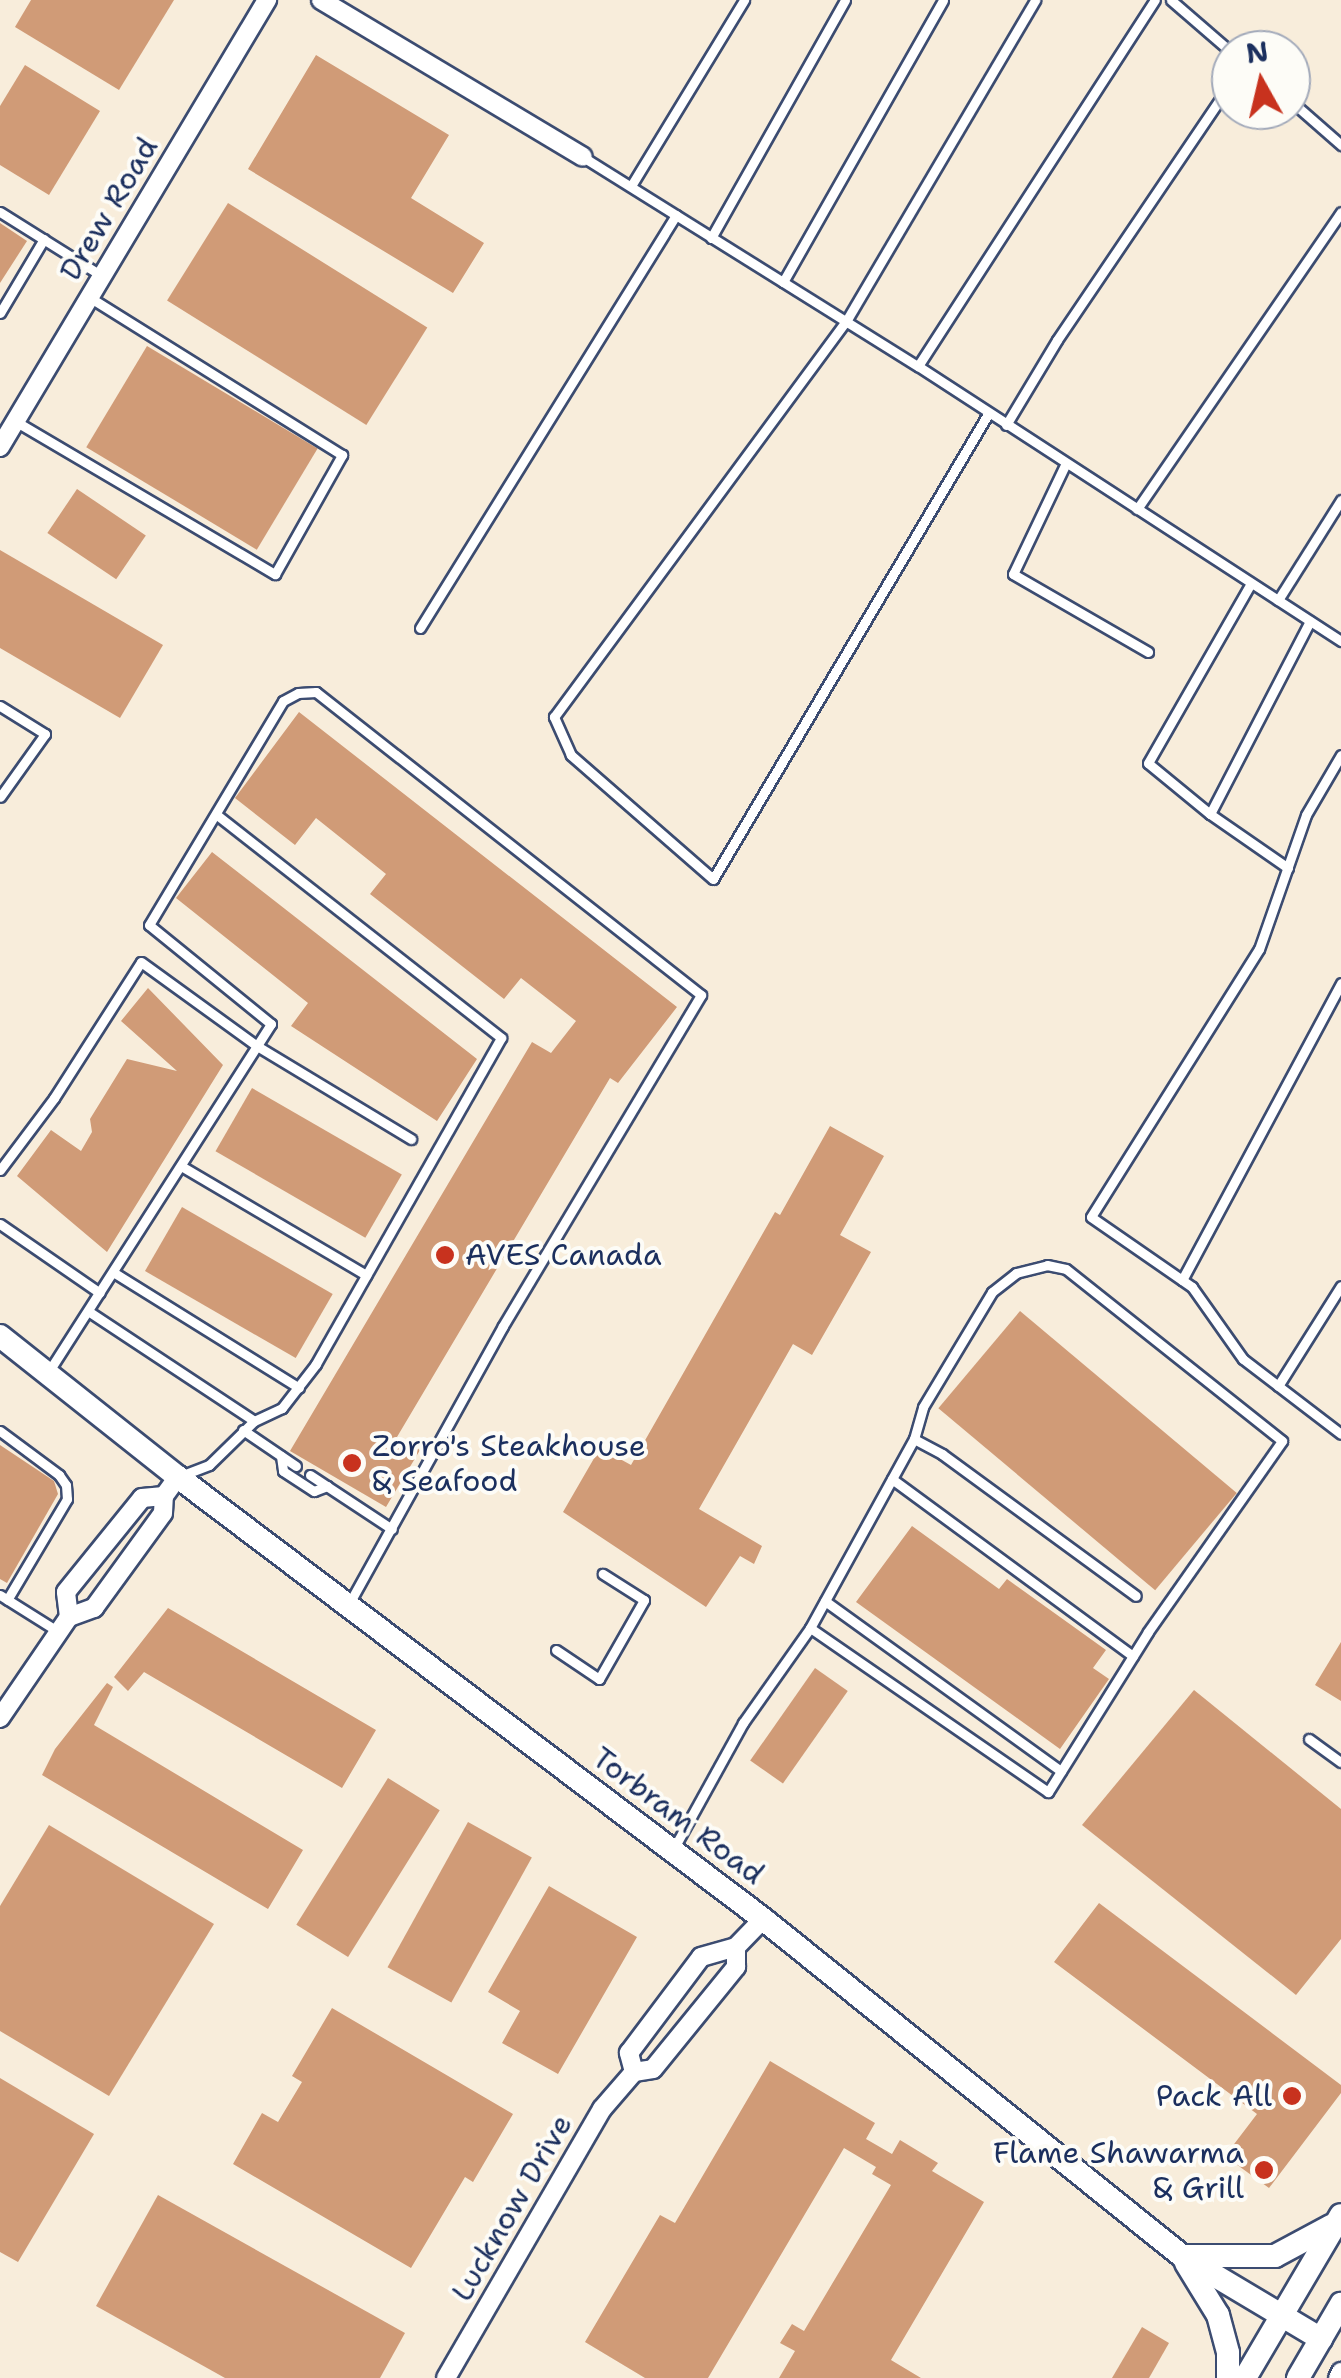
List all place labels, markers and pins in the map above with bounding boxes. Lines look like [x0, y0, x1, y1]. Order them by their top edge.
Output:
place label: AVES Canada [465, 1237, 662, 1273]
marker: AVES Canada [434, 1244, 456, 1266]
place label: Zorro's Steakhouse & Seafood [372, 1428, 646, 1498]
marker: Zorro's Steakhouse & Seafood [341, 1452, 363, 1474]
place label: Pack All [1156, 2078, 1272, 2114]
marker: Pack All [1281, 2085, 1303, 2107]
place label: Flame Shawarma & Grill [993, 2135, 1244, 2206]
marker: Flame Shawarma & Grill [1253, 2159, 1275, 2181]

